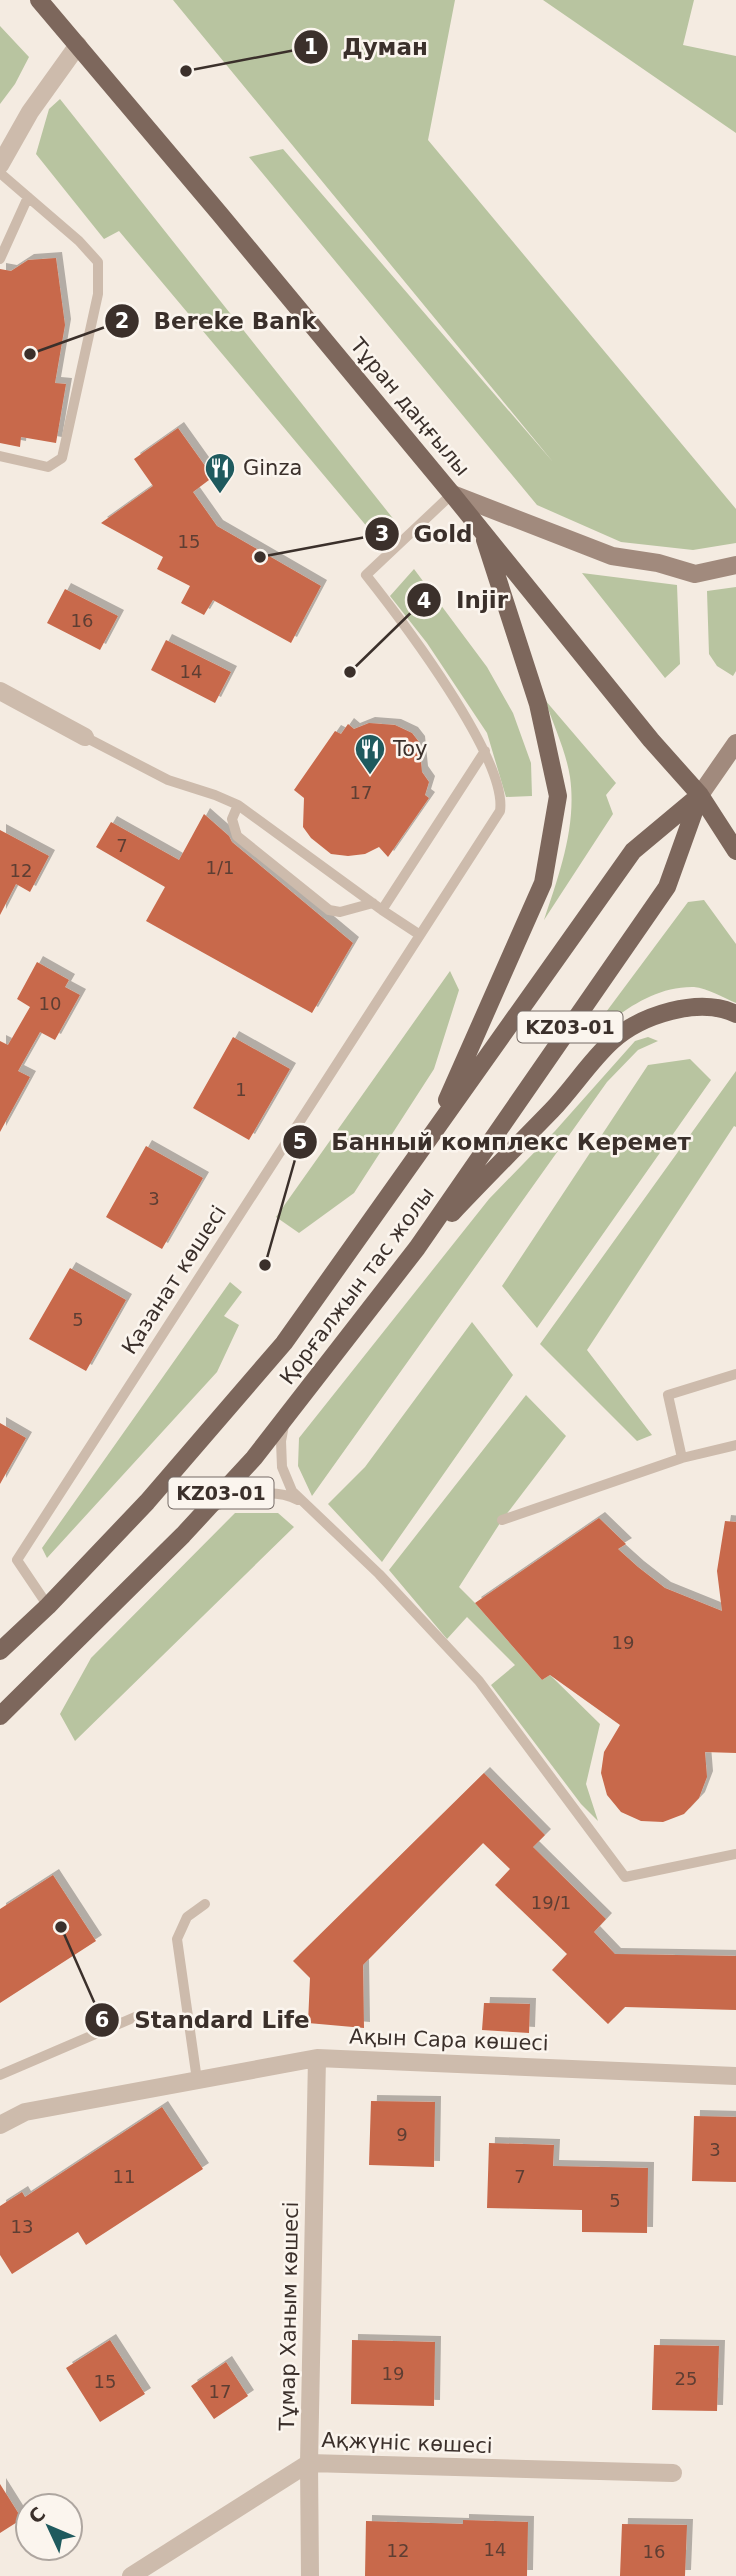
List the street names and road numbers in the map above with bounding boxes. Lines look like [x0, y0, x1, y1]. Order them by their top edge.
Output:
street label: Тұран даңғылы [345, 333, 475, 481]
road number: KZ03-01 [518, 1012, 622, 1042]
street label: Қорғалжын тас жолы [275, 1183, 439, 1389]
street label: Қазанат көшесі [117, 1201, 231, 1359]
road number: KZ03-01 [168, 1478, 274, 1508]
street label: Ақын Сара көшесі [349, 2025, 549, 2055]
street label: Тұмар Ханым көшесі [275, 2201, 303, 2432]
street label: Ақжүніс көшесі [321, 2428, 493, 2458]

